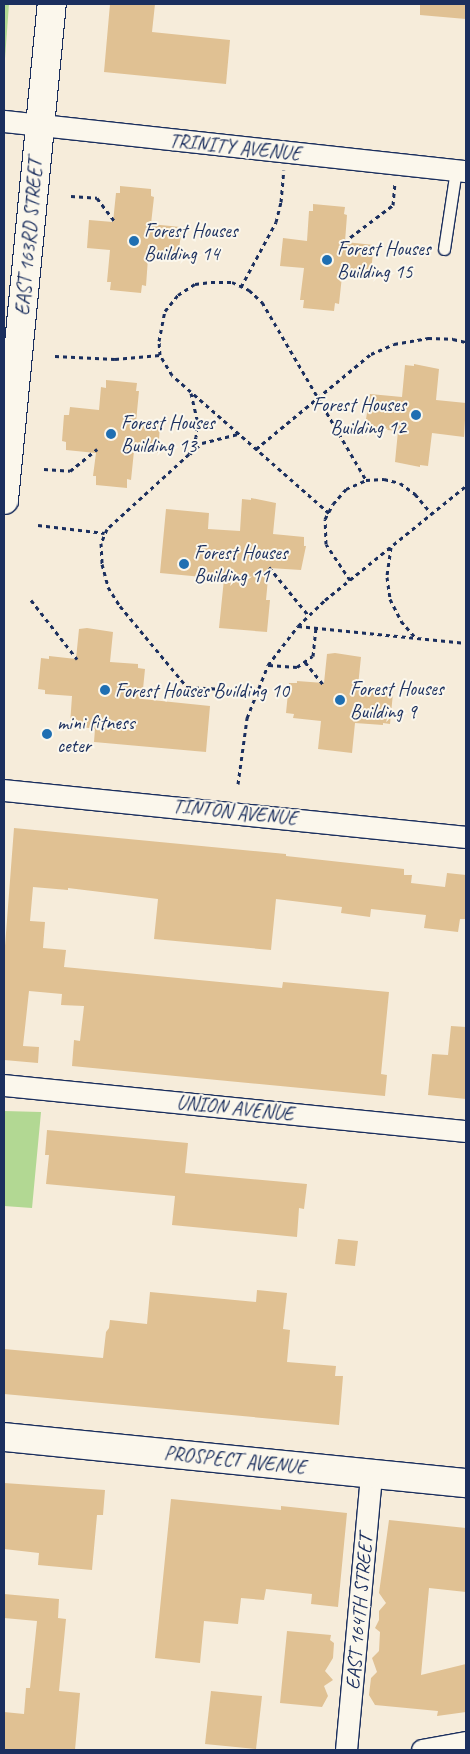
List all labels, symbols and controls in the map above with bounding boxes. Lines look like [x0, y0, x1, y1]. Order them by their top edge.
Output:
street label: TRINITY AVENUE [168, 128, 302, 166]
street label: EAST 163RD STREET [10, 158, 48, 316]
place label: Forest Houses Building 14 [144, 218, 238, 265]
marker: Forest Houses Building 14 [128, 235, 140, 247]
place label: Forest Houses Building 15 [337, 236, 431, 283]
marker: Forest Houses Building 15 [321, 254, 333, 266]
place label: Forest Houses Building 12 [312, 392, 406, 439]
marker: Forest Houses Building 12 [410, 409, 422, 421]
place label: Forest Houses Building 13 [121, 410, 215, 457]
marker: Forest Houses Building 13 [105, 428, 117, 440]
place label: Forest Houses Building 11 [194, 540, 288, 587]
marker: Forest Houses Building 11 [178, 558, 190, 570]
place label: Forest Houses Building 9 [350, 676, 444, 723]
place label: Forest Houses Building 10 [115, 678, 289, 702]
marker: Forest Houses Building 10 [99, 684, 111, 696]
marker: Forest Houses Building 9 [334, 694, 346, 706]
place label: mini fitness ceter [57, 710, 134, 757]
marker: mini fitness ceter [41, 728, 53, 740]
street label: TINTON AVENUE [171, 794, 299, 830]
street label: UNION AVENUE [176, 1090, 294, 1126]
street label: PROSPECT AVENUE [162, 1441, 308, 1479]
street label: EAST 164TH STREET [340, 1534, 378, 1690]

